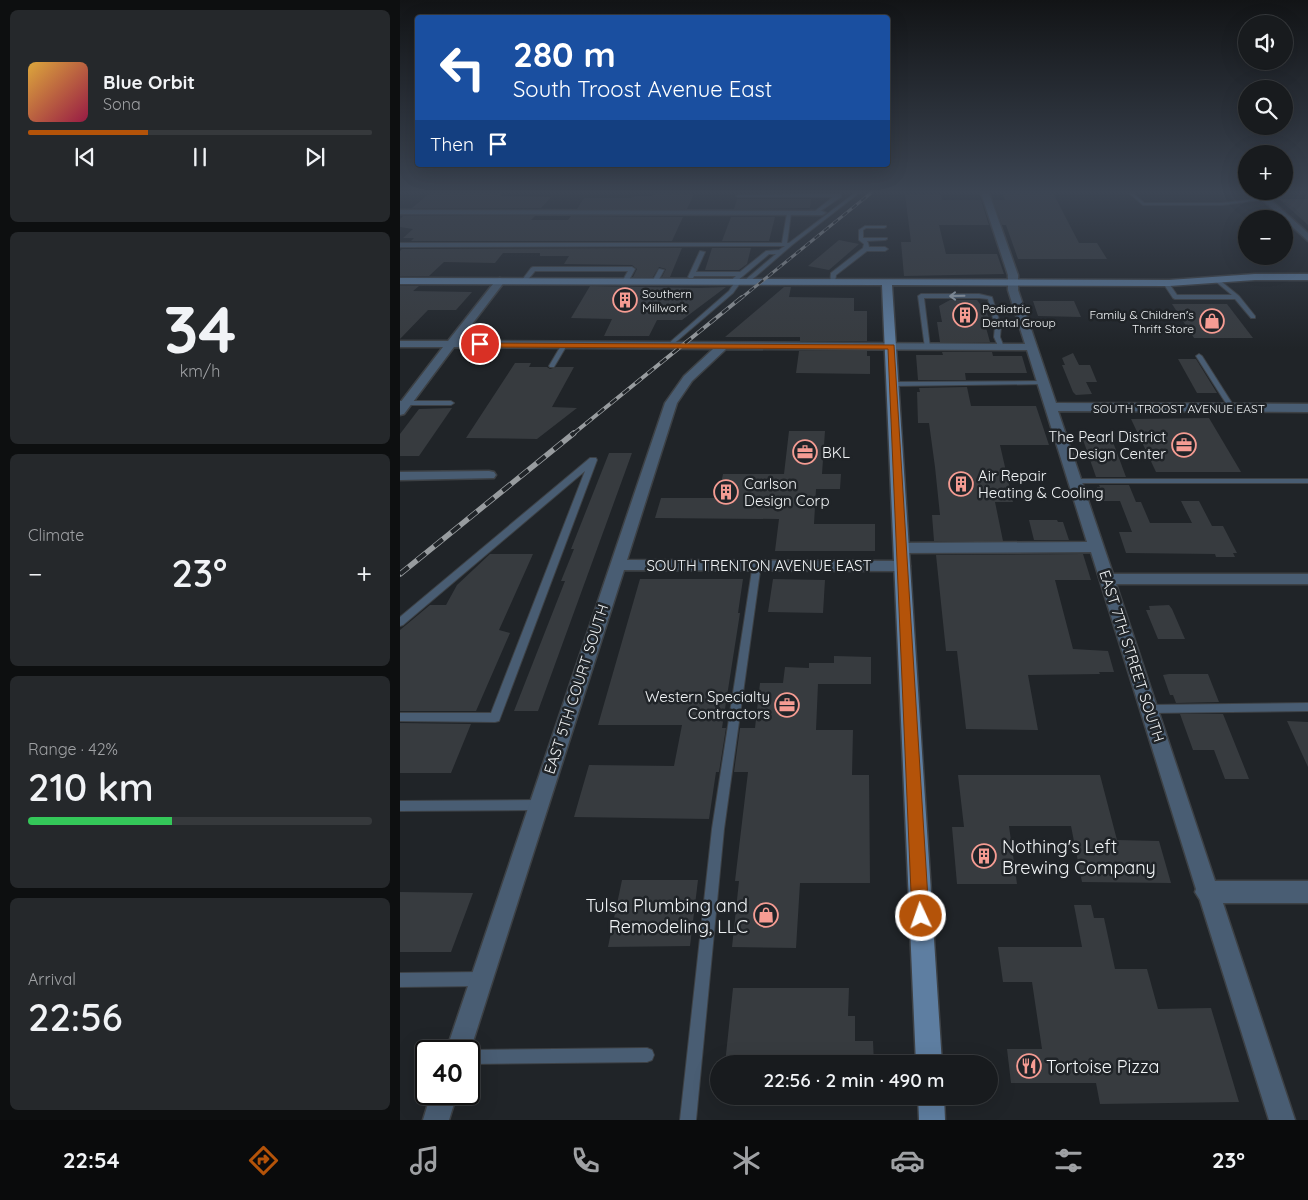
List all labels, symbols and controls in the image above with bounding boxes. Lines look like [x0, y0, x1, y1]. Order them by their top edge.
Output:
map controls [1238, 15, 1293, 265]
button: sound [1238, 15, 1293, 70]
text: 280 m [513, 32, 616, 76]
icon: left [430, 35, 495, 100]
text: Blue Orbit [103, 70, 195, 94]
text: South Troost Avenue East [513, 75, 772, 103]
button: search [1238, 80, 1293, 135]
text: Sona [103, 94, 141, 114]
icon: arrive [484, 130, 512, 158]
text: Then [430, 132, 474, 156]
icon: previous [71, 143, 99, 171]
icon: pause [186, 143, 214, 171]
icon: next [301, 143, 329, 171]
button: + [1238, 145, 1293, 200]
button: − [1238, 210, 1293, 265]
place label: Southern Millwork [642, 286, 692, 315]
building icon: Southern Millwork [612, 287, 638, 313]
text: 34 [163, 288, 237, 369]
one-way arrow [949, 291, 966, 301]
place label: Pediatric Dental Group [982, 301, 1056, 330]
building icon: Pediatric Dental Group [952, 302, 978, 328]
place label: Family & Children's Thrift Store [1089, 307, 1194, 336]
shop icon: Family & Children's Thrift Store [1199, 308, 1225, 334]
pin [459, 323, 501, 365]
icon: arrive [466, 330, 494, 358]
text: km/h [180, 361, 220, 381]
street label: SOUTH TROOST AVENUE EAST [1093, 401, 1265, 416]
place label: The Pearl District Design Center [1048, 427, 1166, 463]
office icon: The Pearl District Design Center [1171, 432, 1197, 458]
office icon: BKL [792, 439, 818, 465]
place label: BKL [822, 443, 850, 462]
place label: Air Repair Heating & Cooling [978, 466, 1104, 502]
building icon: Air Repair Heating & Cooling [948, 471, 974, 497]
place label: Carlson Design Corp [744, 474, 829, 510]
building icon: Carlson Design Corp [713, 479, 739, 505]
text: Climate [28, 525, 84, 545]
text: 23° [171, 549, 227, 597]
text: − [28, 556, 43, 591]
text: + [356, 556, 372, 591]
street label: SOUTH TRENTON AVENUE EAST [646, 556, 872, 575]
street label: EAST 7TH STREET SOUTH [1095, 568, 1169, 744]
street label: EAST 5TH COURT SOUTH [540, 602, 612, 776]
place label: Western Specialty Contractors [645, 687, 770, 723]
office icon: Western Specialty Contractors [774, 692, 800, 718]
text: Range · 42% [28, 739, 118, 759]
text: 210 km [28, 763, 154, 811]
place label: Nothing's Left Brewing Company [1002, 835, 1156, 879]
building icon: Nothing's Left Brewing Company [971, 843, 997, 869]
position arrow [894, 889, 946, 941]
place label: Tulsa Plumbing and Remodeling, LLC [586, 894, 748, 938]
shop icon: Tulsa Plumbing and Remodeling, LLC [753, 902, 779, 928]
text: Arrival [28, 969, 76, 989]
text: 22:56 [28, 993, 122, 1041]
speed limit sign: 40 [415, 1040, 480, 1105]
restaurant icon: Tortoise Pizza [1016, 1053, 1042, 1079]
place label: Tortoise Pizza [1046, 1055, 1160, 1078]
text: 22:56 · 2 min · 490 m [764, 1068, 944, 1092]
icon: directions [246, 1143, 281, 1178]
icon: music [407, 1143, 442, 1178]
icon: phone [568, 1143, 603, 1178]
icon: climate [729, 1143, 764, 1178]
icon: car [890, 1143, 925, 1178]
icon: filters [1051, 1143, 1086, 1178]
text: 22:54 [63, 1146, 120, 1174]
text: 23° [1212, 1146, 1245, 1174]

